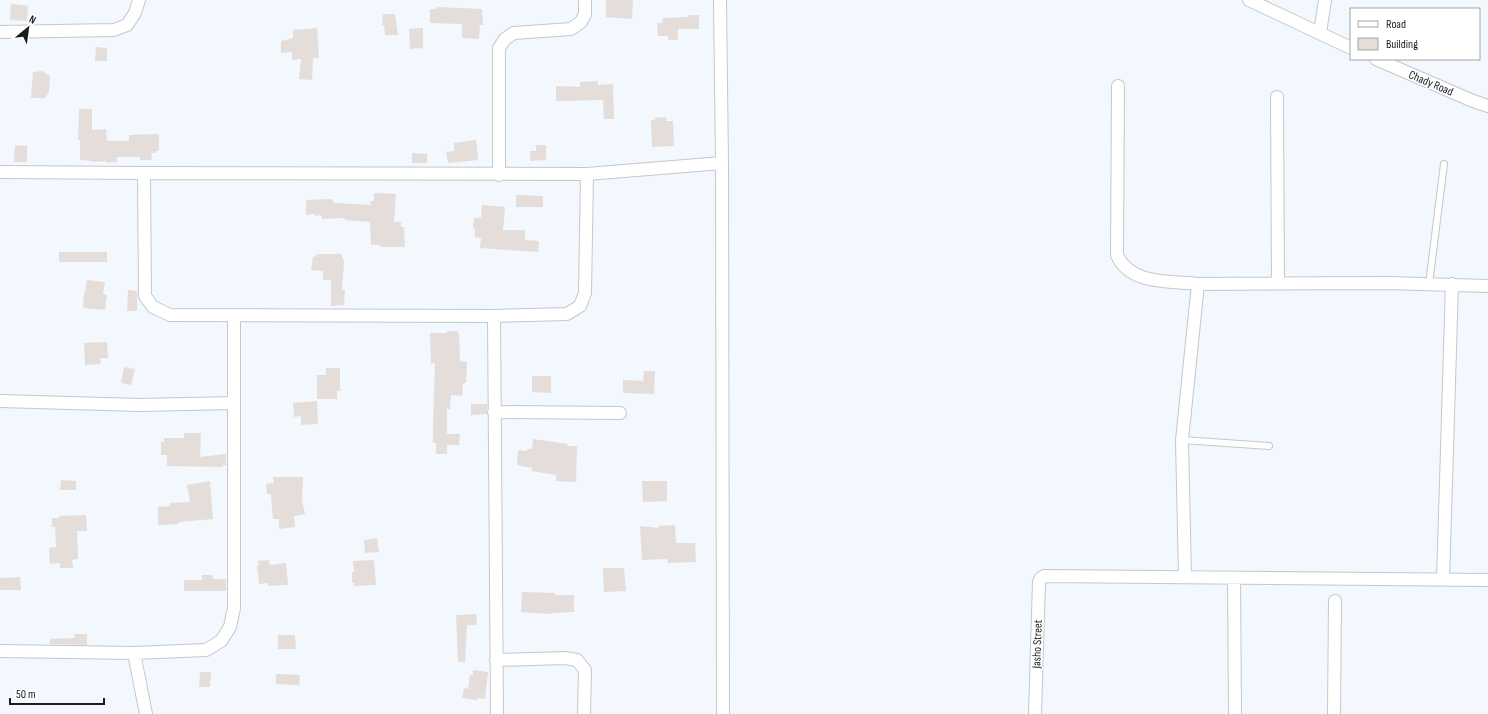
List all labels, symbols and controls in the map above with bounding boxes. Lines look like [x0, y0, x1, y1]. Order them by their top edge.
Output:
north arrow [8, 8, 48, 48]
legend [1350, 8, 1480, 60]
text: N [27, 13, 38, 27]
text: Road [1386, 17, 1406, 32]
text: Building [1386, 37, 1418, 52]
street label: Chady Road [1406, 67, 1455, 100]
street label: Jasho Street [1029, 619, 1046, 670]
scale bar [10, 680, 104, 706]
text: 50 m [16, 687, 36, 702]

